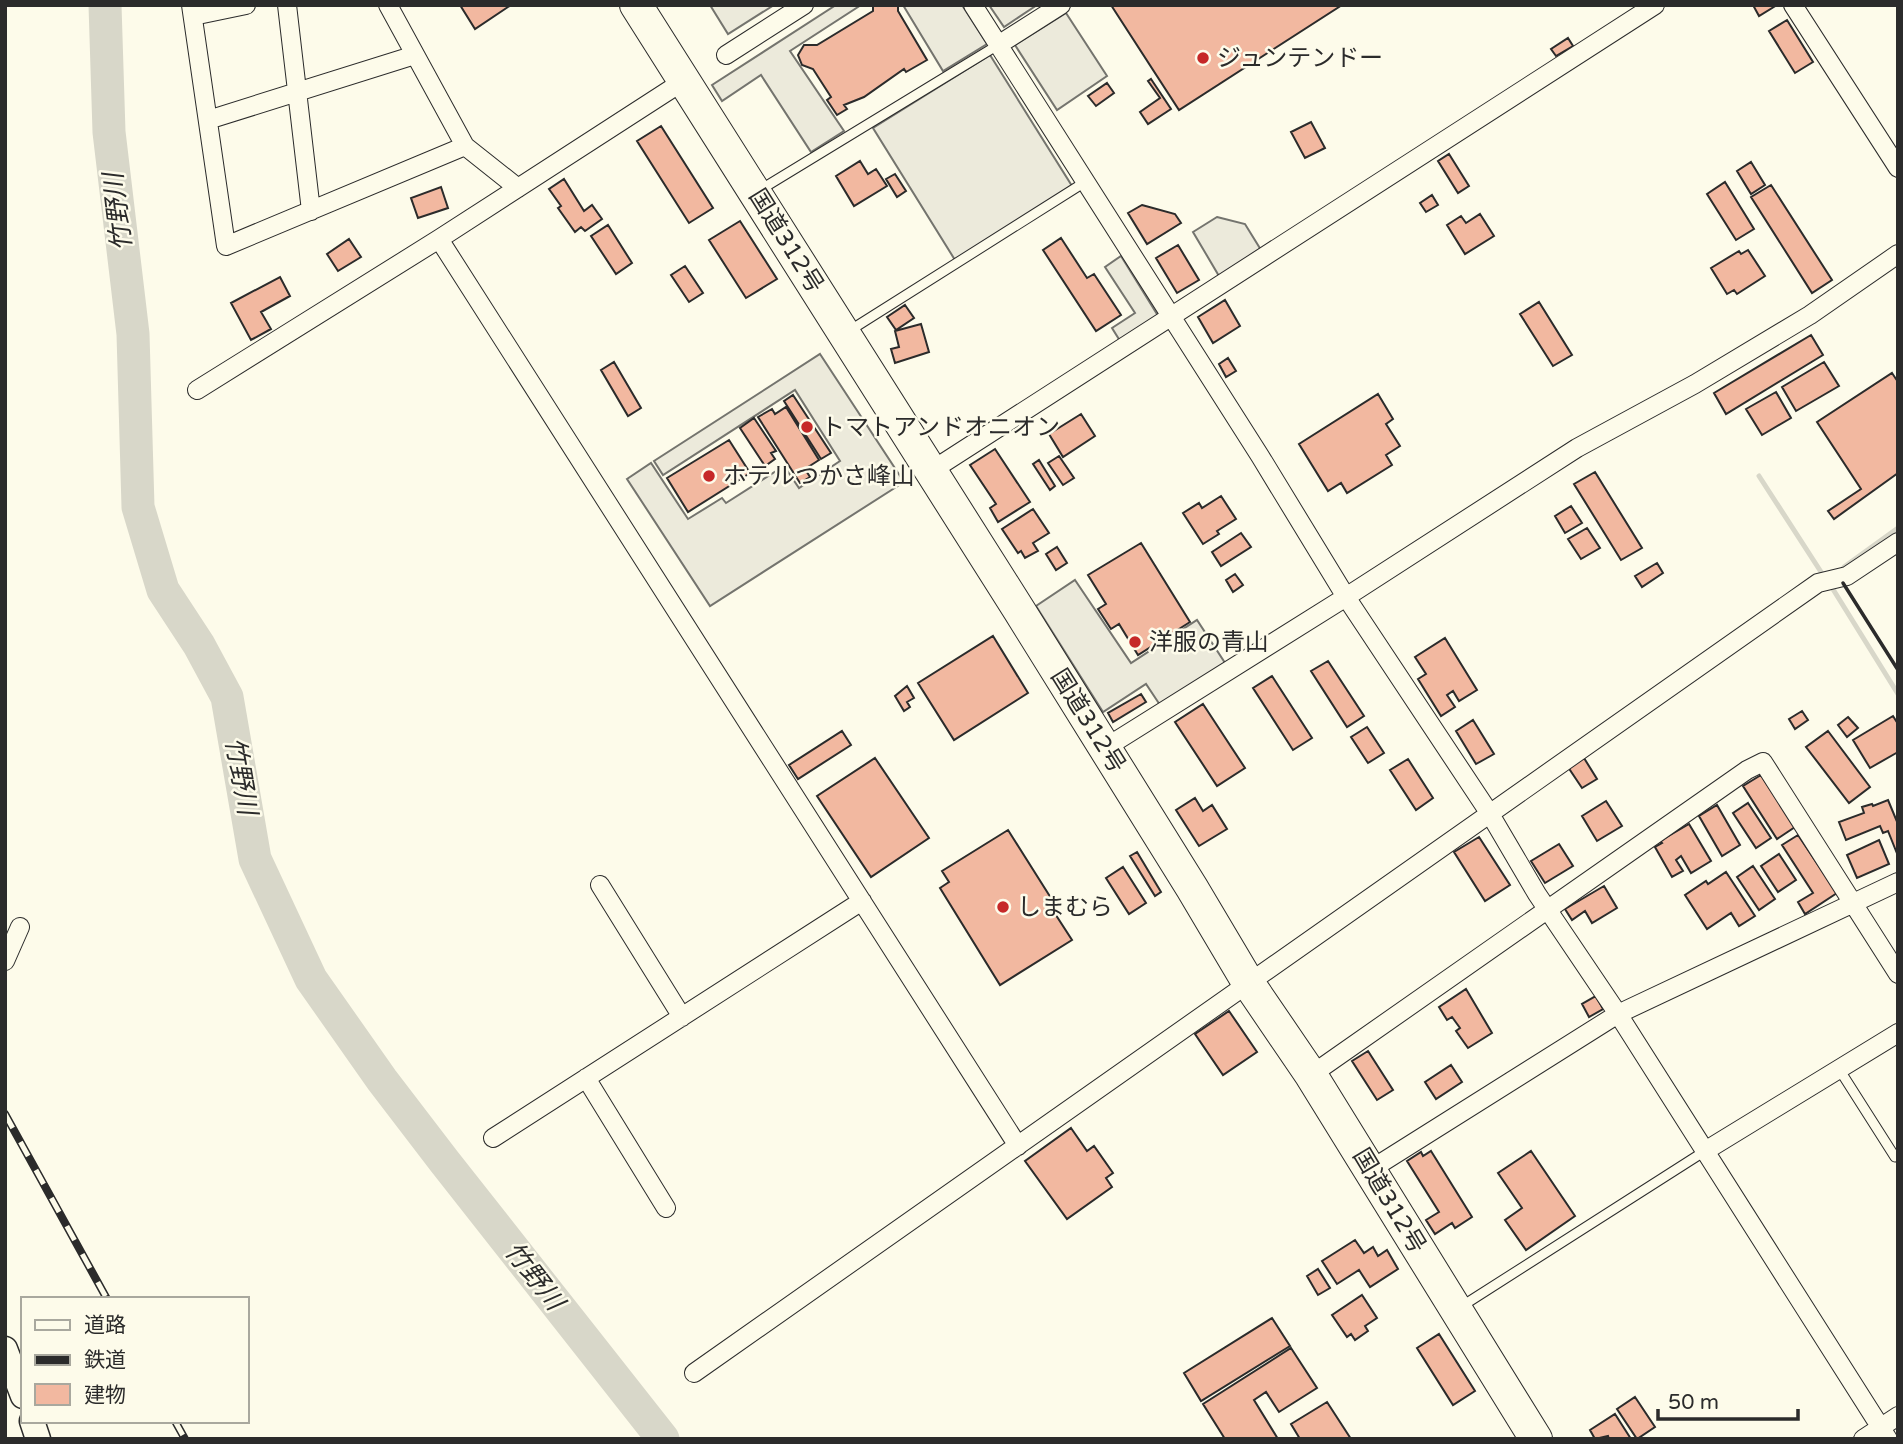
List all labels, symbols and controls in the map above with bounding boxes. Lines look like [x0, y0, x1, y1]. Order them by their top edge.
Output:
place label: ジュンテンドー [1217, 44, 1383, 73]
marker: ジュンテンドー [1195, 50, 1211, 66]
water label: 竹野川 [97, 168, 138, 253]
street label: 国道312号 [743, 184, 829, 298]
place label: トマトアンドオニオン [821, 413, 1060, 442]
marker: トマトアンドオニオン [799, 419, 815, 435]
place label: ホテルつかさ峰山 [723, 462, 915, 491]
marker: ホテルつかさ峰山 [701, 468, 717, 484]
place label: 洋服の青山 [1149, 628, 1269, 657]
marker: 洋服の青山 [1127, 634, 1143, 650]
street label: 国道312号 [1045, 664, 1131, 778]
water label: 竹野川 [219, 735, 264, 820]
place label: しまむら [1017, 893, 1113, 922]
marker: しまむら [995, 899, 1011, 915]
street label: 国道312号 [1346, 1143, 1432, 1259]
water label: 竹野川 [498, 1236, 572, 1319]
legend [21, 1297, 248, 1423]
text: 道路 [84, 1313, 126, 1338]
text: 鉄道 [84, 1348, 126, 1373]
scale bar [1658, 1378, 1798, 1422]
text: 建物 [84, 1383, 126, 1408]
text: 50 m [1668, 1390, 1719, 1415]

